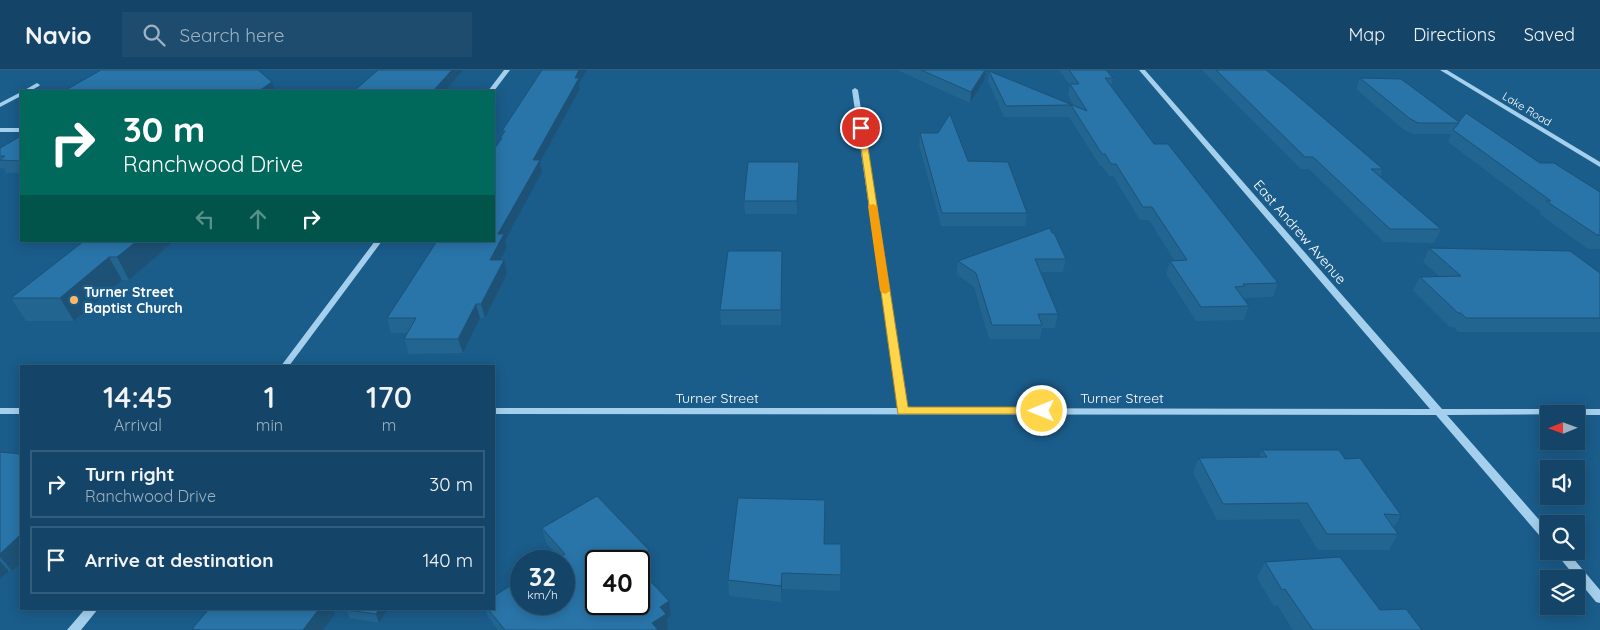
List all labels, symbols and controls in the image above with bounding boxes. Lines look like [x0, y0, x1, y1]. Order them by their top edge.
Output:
search box [122, 12, 472, 57]
text: Navio [25, 20, 92, 50]
icon: search [140, 21, 168, 49]
text: Search here [180, 23, 284, 47]
text: Map [1348, 23, 1385, 46]
text: Directions [1413, 23, 1496, 46]
text: Saved [1524, 23, 1575, 46]
street label: Lake Road [1500, 89, 1554, 129]
text: 30 m [123, 107, 205, 151]
pin [840, 107, 882, 149]
icon: right [40, 110, 105, 175]
icon: arrive [847, 114, 875, 142]
text: Ranchwood Drive [123, 150, 303, 178]
street label: East Andrew Avenue [1250, 176, 1350, 288]
icon: left [191, 205, 219, 233]
icon: ahead [244, 205, 272, 233]
icon: right [297, 205, 325, 233]
place label: Turner Street Baptist Church [84, 283, 183, 317]
marker: Turner Street Baptist Church [68, 294, 80, 306]
text: 14:45 [103, 378, 173, 416]
text: 1 [264, 378, 275, 416]
text: 170 [366, 378, 412, 416]
position arrow [1015, 384, 1067, 436]
street label: Turner Street [675, 389, 759, 407]
street label: Turner Street [1080, 389, 1164, 407]
north arrow [1540, 405, 1585, 450]
map controls [1540, 405, 1585, 615]
text: Arrival [114, 415, 162, 435]
text: min [256, 415, 283, 435]
text: m [382, 415, 396, 435]
button: sound [1540, 460, 1585, 505]
text: Turn right [85, 462, 174, 486]
icon: right [42, 470, 70, 498]
text: 30 m [429, 472, 473, 496]
text: Ranchwood Drive [85, 486, 216, 506]
button: search [1540, 515, 1585, 560]
icon: arrive [42, 546, 70, 574]
text: Arrive at destination [85, 548, 274, 572]
text: 140 m [422, 548, 473, 572]
speed limit sign: 40 [585, 550, 650, 615]
text: 32 [529, 561, 556, 592]
button: layers [1540, 570, 1585, 615]
text: km/h [527, 587, 558, 602]

